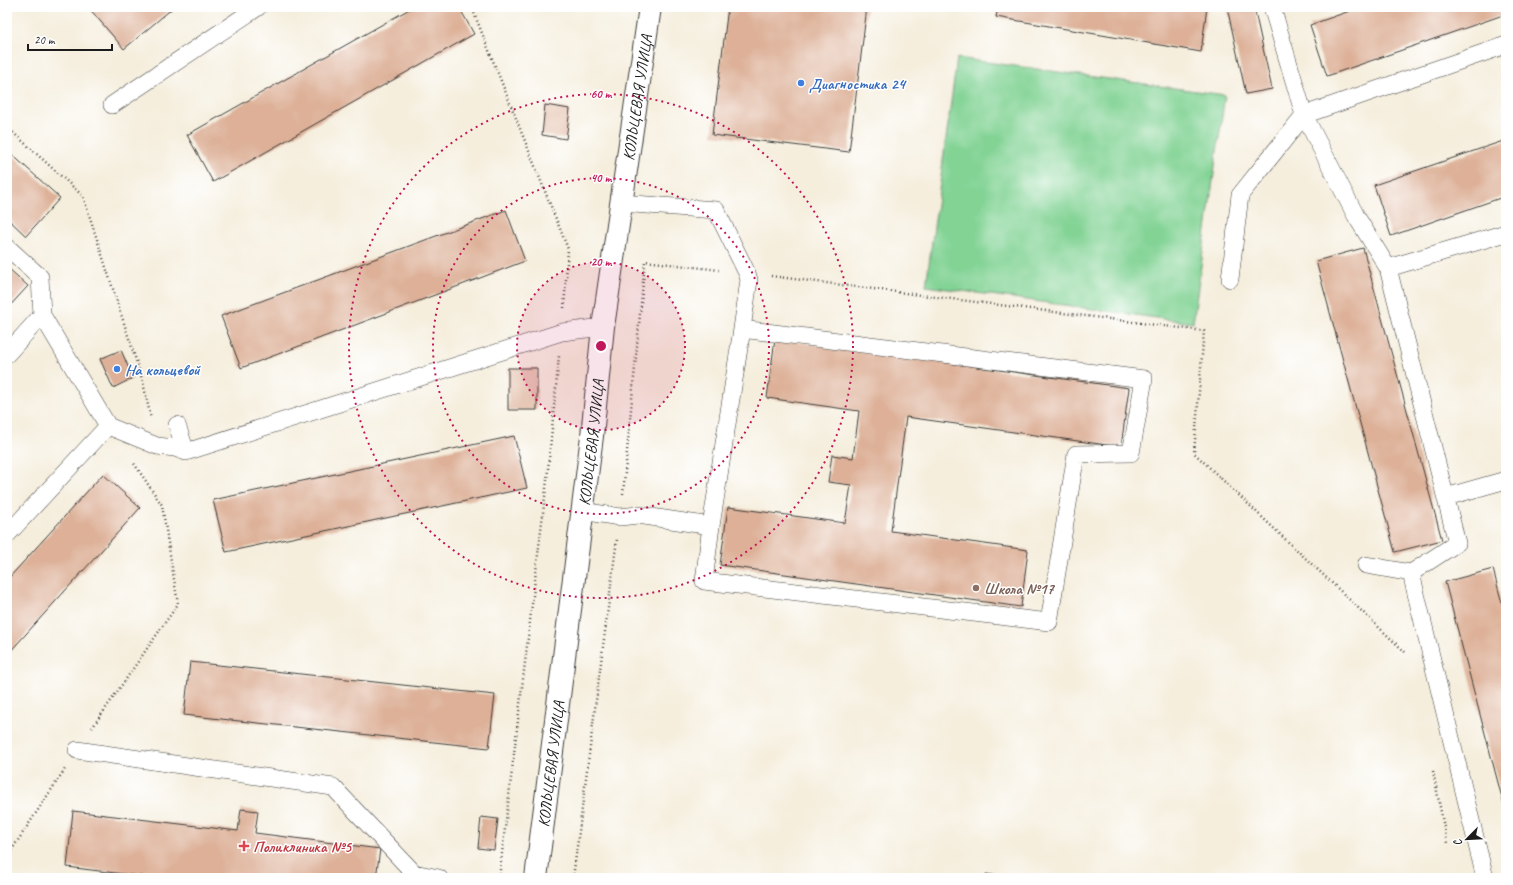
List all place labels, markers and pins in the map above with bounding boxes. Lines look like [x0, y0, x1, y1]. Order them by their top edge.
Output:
place label: Диагностика 24 [809, 74, 907, 94]
marker: Диагностика 24 [796, 78, 806, 88]
centre of rings [594, 339, 608, 353]
place label: На кольцевой [125, 360, 201, 380]
marker: На кольцевой [112, 364, 122, 374]
place label: Школа №17 [984, 579, 1055, 599]
marker: Школа №17 [971, 583, 981, 593]
place label: Поликлиника №5 [253, 837, 353, 857]
marker: Поликлиника №5 [238, 840, 250, 852]

